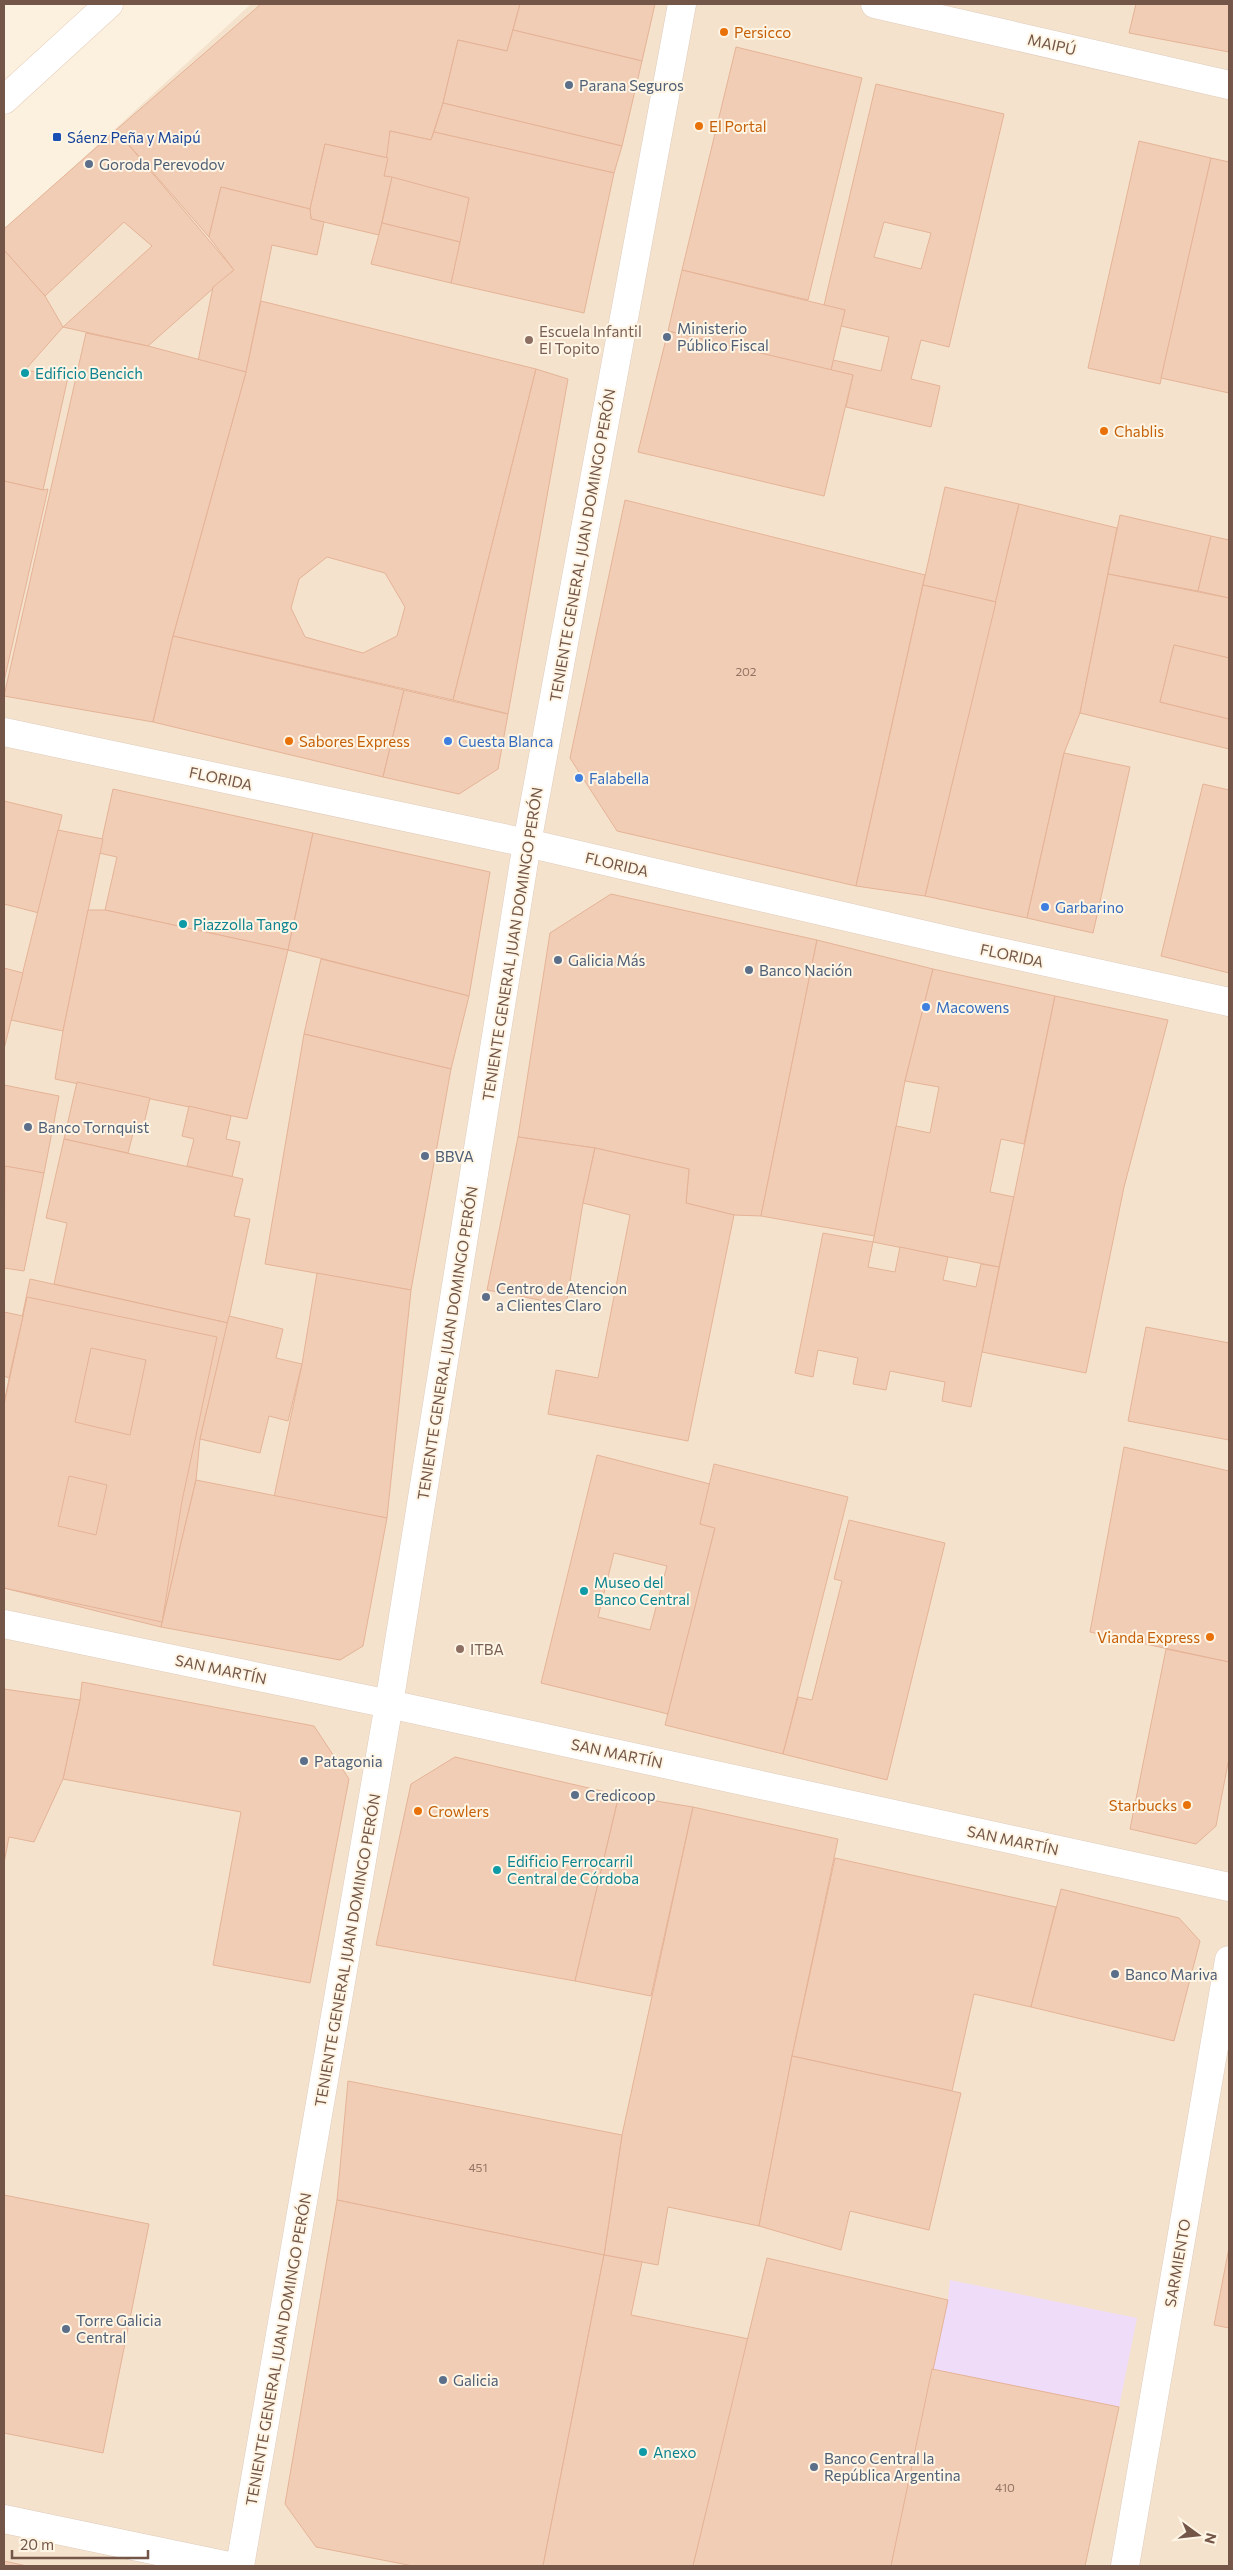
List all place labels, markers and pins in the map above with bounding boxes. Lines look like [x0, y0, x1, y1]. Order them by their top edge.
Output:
place label: Persicco [734, 23, 791, 41]
marker: Persicco [718, 26, 730, 38]
place label: Parana Seguros [579, 76, 684, 94]
marker: Parana Seguros [563, 79, 575, 91]
place label: El Portal [709, 117, 767, 135]
marker: El Portal [693, 120, 705, 132]
place label: Sáenz Peña y Maipú [67, 128, 201, 146]
marker: Sáenz Peña y Maipú [51, 131, 63, 143]
place label: Goroda Perevodov [99, 155, 225, 173]
marker: Goroda Perevodov [83, 158, 95, 170]
place label: Ministerio Público Fiscal [677, 319, 769, 354]
place label: Escuela Infantil El Topito [539, 322, 642, 357]
marker: Ministerio Público Fiscal [661, 331, 673, 343]
marker: Escuela Infantil El Topito [523, 334, 535, 346]
place label: Edificio Bencich [35, 364, 143, 382]
marker: Edificio Bencich [19, 367, 31, 379]
place label: Chablis [1114, 422, 1164, 440]
marker: Chablis [1098, 425, 1110, 437]
place label: Sabores Express [299, 732, 410, 750]
place label: Cuesta Blanca [458, 732, 553, 750]
marker: Sabores Express [283, 735, 295, 747]
marker: Cuesta Blanca [442, 735, 454, 747]
place label: Falabella [589, 769, 649, 787]
marker: Falabella [573, 772, 585, 784]
place label: Garbarino [1055, 898, 1124, 916]
marker: Garbarino [1039, 901, 1051, 913]
place label: Piazzolla Tango [193, 915, 298, 933]
marker: Piazzolla Tango [177, 918, 189, 930]
place label: Galicia Más [568, 951, 645, 969]
marker: Galicia Más [552, 954, 564, 966]
place label: Banco Nación [759, 961, 852, 979]
marker: Banco Nación [743, 964, 755, 976]
place label: Macowens [936, 998, 1009, 1016]
marker: Macowens [920, 1001, 932, 1013]
place label: Banco Tornquist [38, 1118, 149, 1136]
marker: Banco Tornquist [22, 1121, 34, 1133]
place label: BBVA [435, 1147, 474, 1165]
marker: BBVA [419, 1150, 431, 1162]
place label: Centro de Atencion a Clientes Claro [496, 1279, 627, 1314]
marker: Centro de Atencion a Clientes Claro [480, 1291, 492, 1303]
place label: Museo del Banco Central [594, 1573, 690, 1608]
marker: Museo del Banco Central [578, 1585, 590, 1597]
place label: Vianda Express [1097, 1628, 1200, 1646]
marker: Vianda Express [1204, 1631, 1216, 1643]
place label: ITBA [470, 1640, 504, 1658]
marker: ITBA [454, 1643, 466, 1655]
place label: Patagonia [314, 1752, 383, 1770]
marker: Patagonia [298, 1755, 310, 1767]
place label: Credicoop [585, 1786, 656, 1804]
marker: Credicoop [569, 1789, 581, 1801]
place label: Starbucks [1109, 1796, 1177, 1814]
marker: Starbucks [1181, 1799, 1193, 1811]
place label: Crowlers [428, 1802, 489, 1820]
marker: Crowlers [412, 1805, 424, 1817]
place label: Edificio Ferrocarril Central de Córdoba [507, 1852, 639, 1887]
marker: Edificio Ferrocarril Central de Córdoba [491, 1864, 503, 1876]
place label: Banco Mariva [1125, 1965, 1218, 1983]
marker: Banco Mariva [1109, 1968, 1121, 1980]
place label: Torre Galicia Central [76, 2311, 162, 2346]
marker: Torre Galicia Central [60, 2323, 72, 2335]
place label: Galicia [453, 2371, 499, 2389]
marker: Galicia [437, 2374, 449, 2386]
place label: Anexo [653, 2443, 696, 2461]
marker: Anexo [637, 2446, 649, 2458]
place label: Banco Central la República Argentina [824, 2449, 961, 2484]
marker: Banco Central la República Argentina [808, 2461, 820, 2473]

